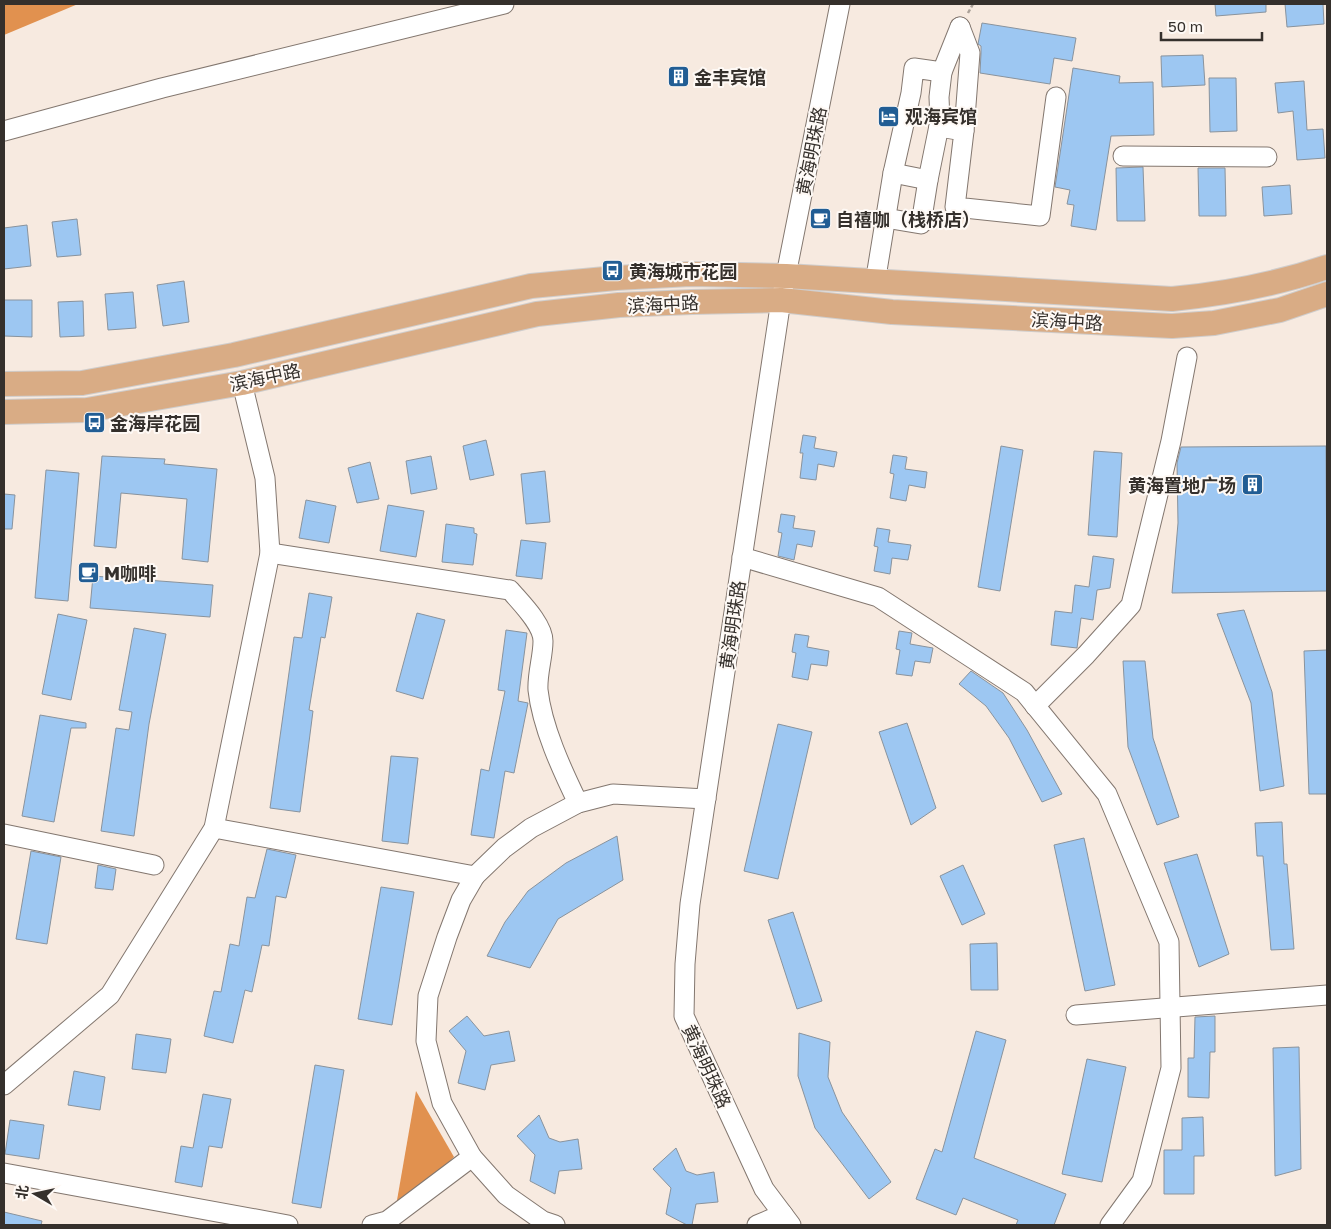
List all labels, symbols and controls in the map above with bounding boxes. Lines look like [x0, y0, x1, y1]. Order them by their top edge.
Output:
scale bar [1161, 10, 1262, 42]
text: 50 m [1168, 17, 1203, 35]
building icon: 金丰宾馆 [666, 65, 690, 89]
place label: 金丰宾馆 [694, 66, 766, 88]
hotel icon: 观海宾馆 [877, 104, 901, 128]
street label: 黄海明珠路 [792, 105, 830, 197]
place label: 观海宾馆 [905, 105, 977, 127]
cafe icon: 自禧咖（栈桥店） [808, 207, 832, 231]
place label: 自禧咖（栈桥店） [836, 208, 980, 230]
bus stop icon: 黄海城市花园 [601, 259, 625, 283]
place label: 黄海城市花园 [629, 260, 737, 282]
street label: 滨海中路 [626, 291, 700, 317]
street label: 滨海中路 [1030, 308, 1104, 334]
street label: 滨海中路 [227, 359, 303, 395]
bus stop icon: 金海岸花园 [82, 411, 106, 435]
place label: 金海岸花园 [110, 412, 200, 434]
building icon: 黄海置地广场 [1240, 473, 1264, 497]
place label: 黄海置地广场 [1128, 474, 1236, 496]
cafe icon: M咖啡 [76, 561, 100, 585]
place label: M咖啡 [104, 562, 156, 584]
street label: 黄海明珠路 [715, 579, 749, 671]
street label: 黄海明珠路 [678, 1021, 736, 1111]
north arrow [10, 1169, 60, 1219]
text: 北 [12, 1184, 31, 1200]

